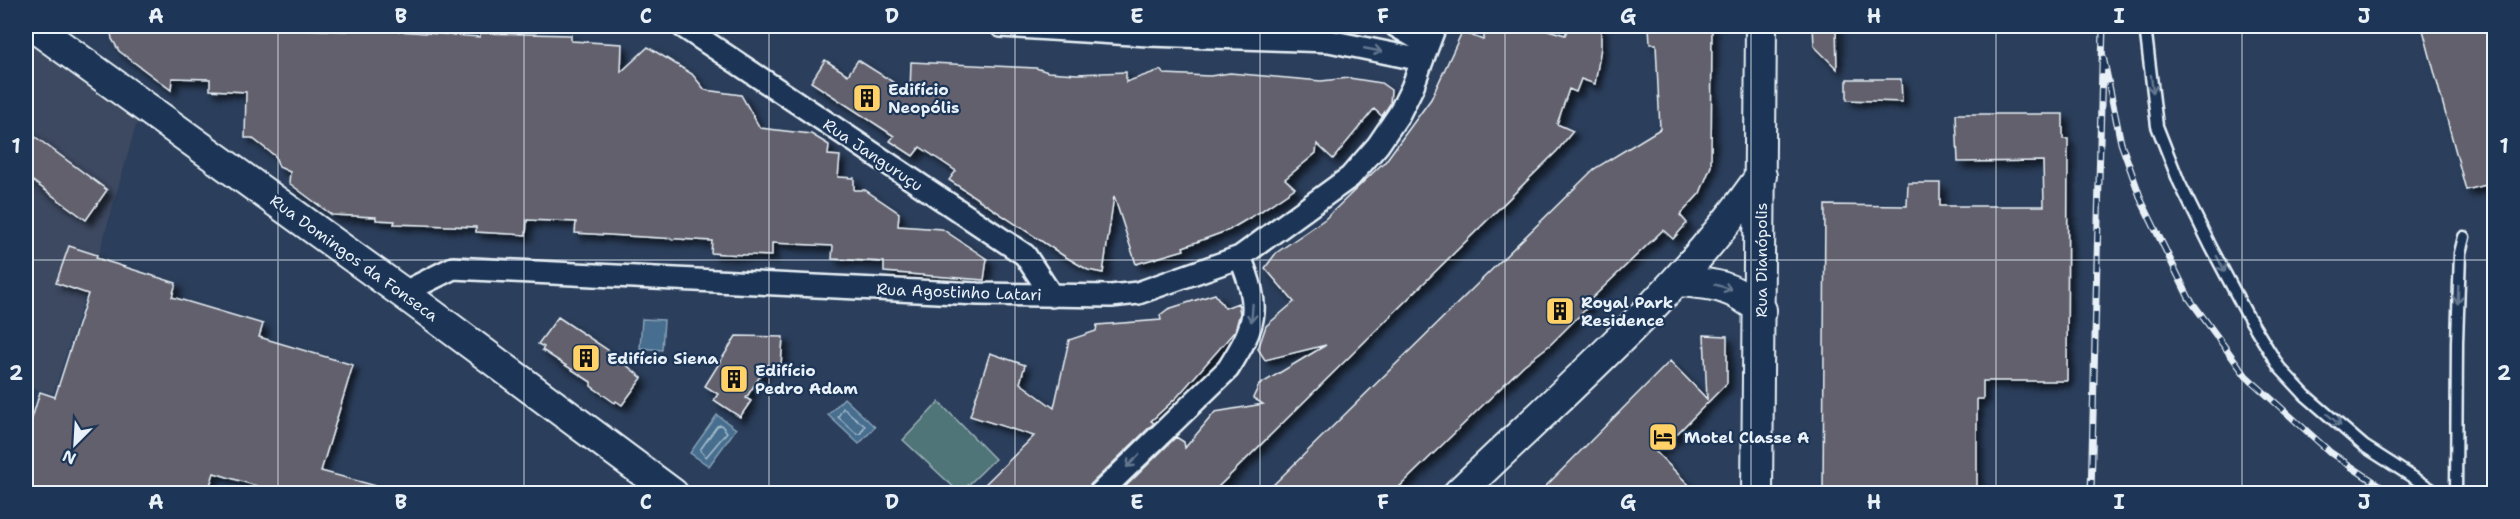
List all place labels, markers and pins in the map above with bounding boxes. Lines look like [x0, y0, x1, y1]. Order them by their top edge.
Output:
place label: Edifício Neopólis [888, 79, 960, 118]
building icon: Edifício Neopólis [851, 82, 883, 114]
place label: Royal Park Residence [1581, 292, 1673, 331]
building icon: Royal Park Residence [1544, 295, 1576, 327]
building icon: Edifício Siena [570, 342, 602, 374]
place label: Edifício Siena [607, 348, 718, 369]
place label: Edifício Pedro Adam [755, 360, 858, 399]
building icon: Edifício Pedro Adam [718, 363, 750, 395]
hotel icon: Motel Classe A [1647, 421, 1679, 453]
place label: Motel Classe A [1684, 427, 1809, 448]

